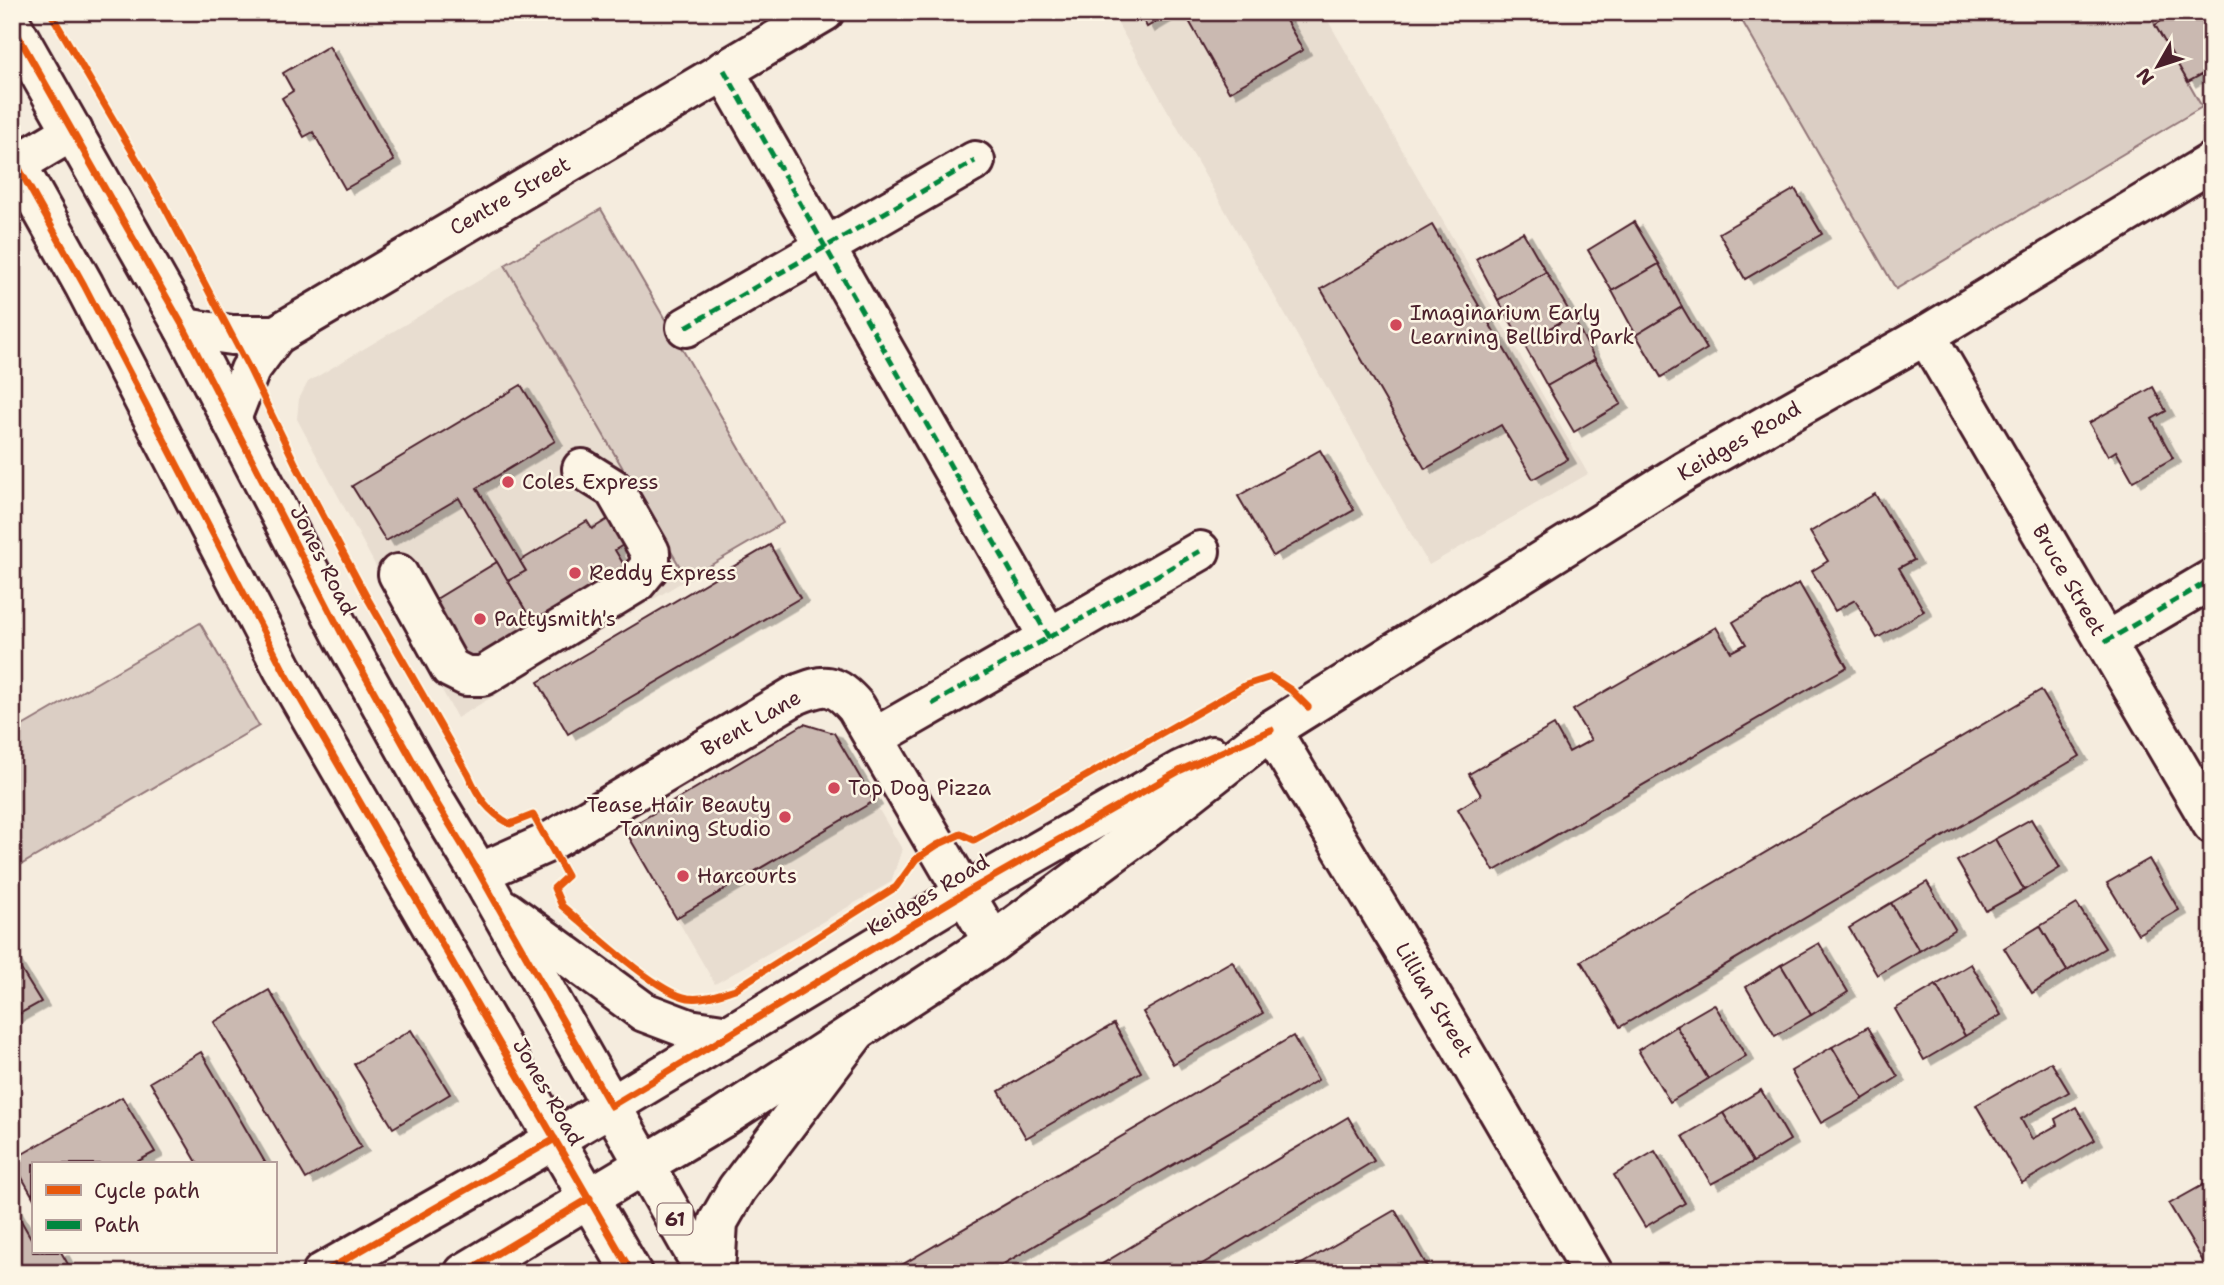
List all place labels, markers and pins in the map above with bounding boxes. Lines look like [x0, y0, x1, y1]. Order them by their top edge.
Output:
place label: Imaginarium Early Learning Bellbird Park [1410, 299, 1635, 351]
marker: Imaginarium Early Learning Bellbird Park [1388, 317, 1404, 333]
place label: Coles Express [522, 468, 659, 496]
marker: Coles Express [500, 474, 516, 490]
place label: Reddy Express [589, 559, 737, 587]
marker: Reddy Express [567, 565, 583, 581]
place label: Pattysmith's [494, 605, 616, 633]
marker: Pattysmith's [472, 611, 488, 627]
place label: Top Dog Pizza [848, 774, 991, 802]
marker: Top Dog Pizza [826, 780, 842, 796]
place label: Tease Hair Beauty Tanning Studio [586, 791, 771, 843]
marker: Tease Hair Beauty Tanning Studio [777, 809, 793, 825]
place label: Harcourts [697, 862, 797, 890]
marker: Harcourts [675, 868, 691, 884]

